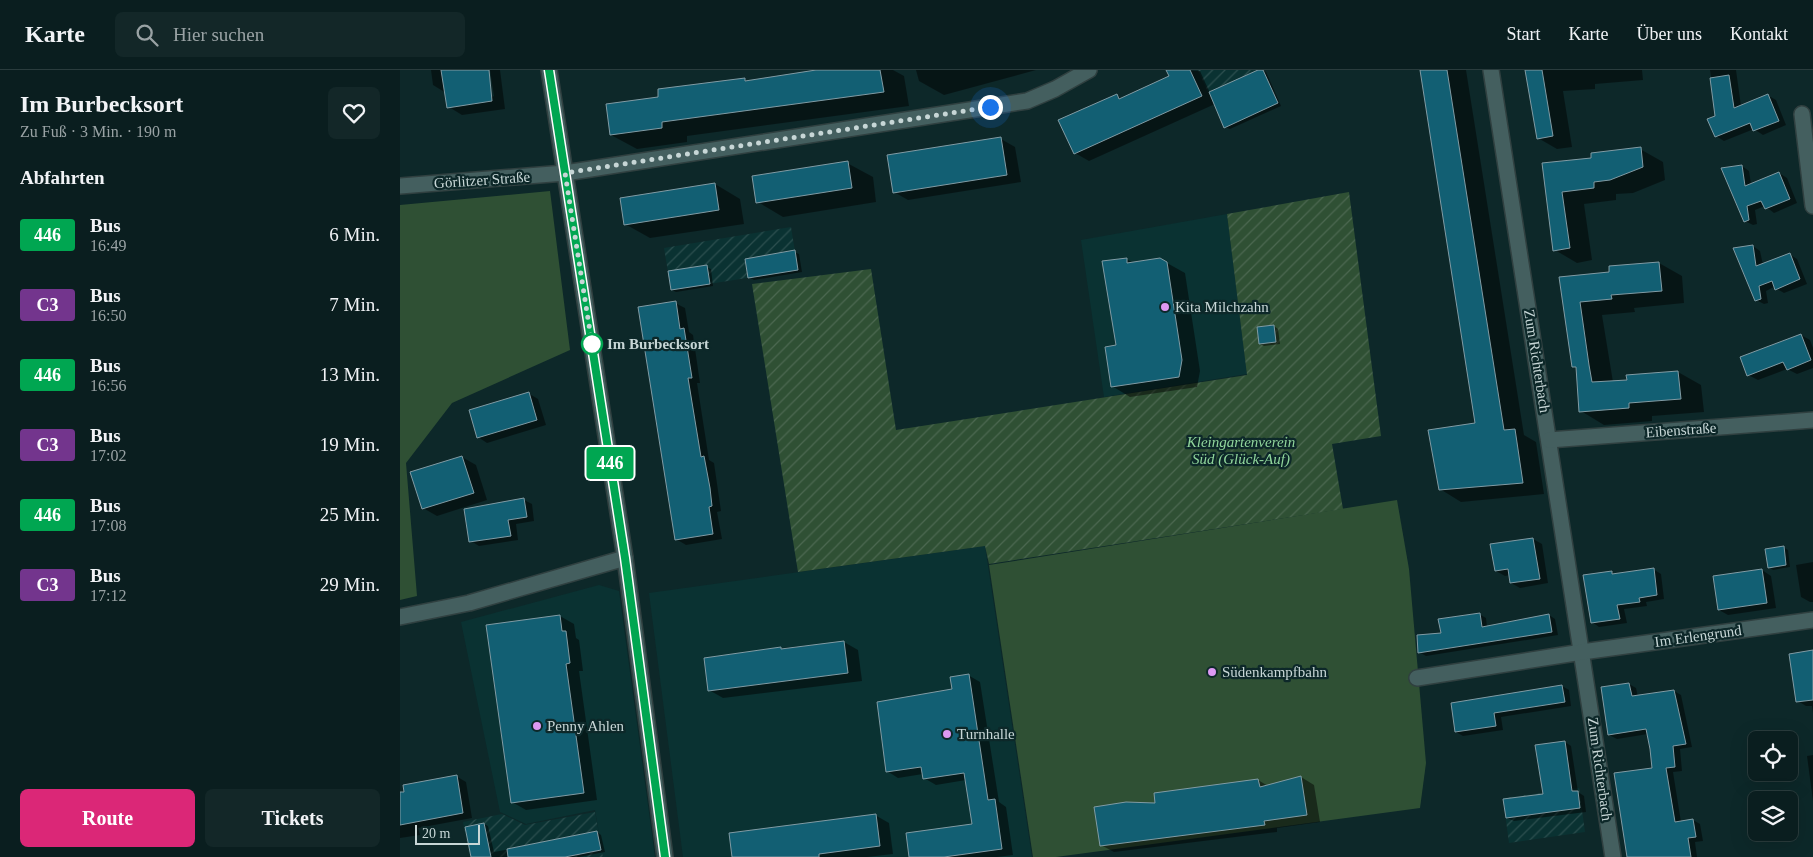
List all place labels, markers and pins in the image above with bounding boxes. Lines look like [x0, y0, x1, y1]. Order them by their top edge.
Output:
place label: Kita Milchzahn [1175, 299, 1269, 315]
marker: Kita Milchzahn [1159, 301, 1171, 313]
marker: Im Burbecksort [581, 333, 603, 355]
place label: Im Burbecksort [607, 336, 709, 352]
place label: Südenkampfbahn [1222, 664, 1327, 680]
marker: Südenkampfbahn [1206, 666, 1218, 678]
place label: Penny Ahlen [547, 718, 625, 734]
marker: Penny Ahlen [531, 720, 543, 732]
place label: Turnhalle [957, 726, 1015, 742]
marker: Turnhalle [941, 728, 953, 740]

